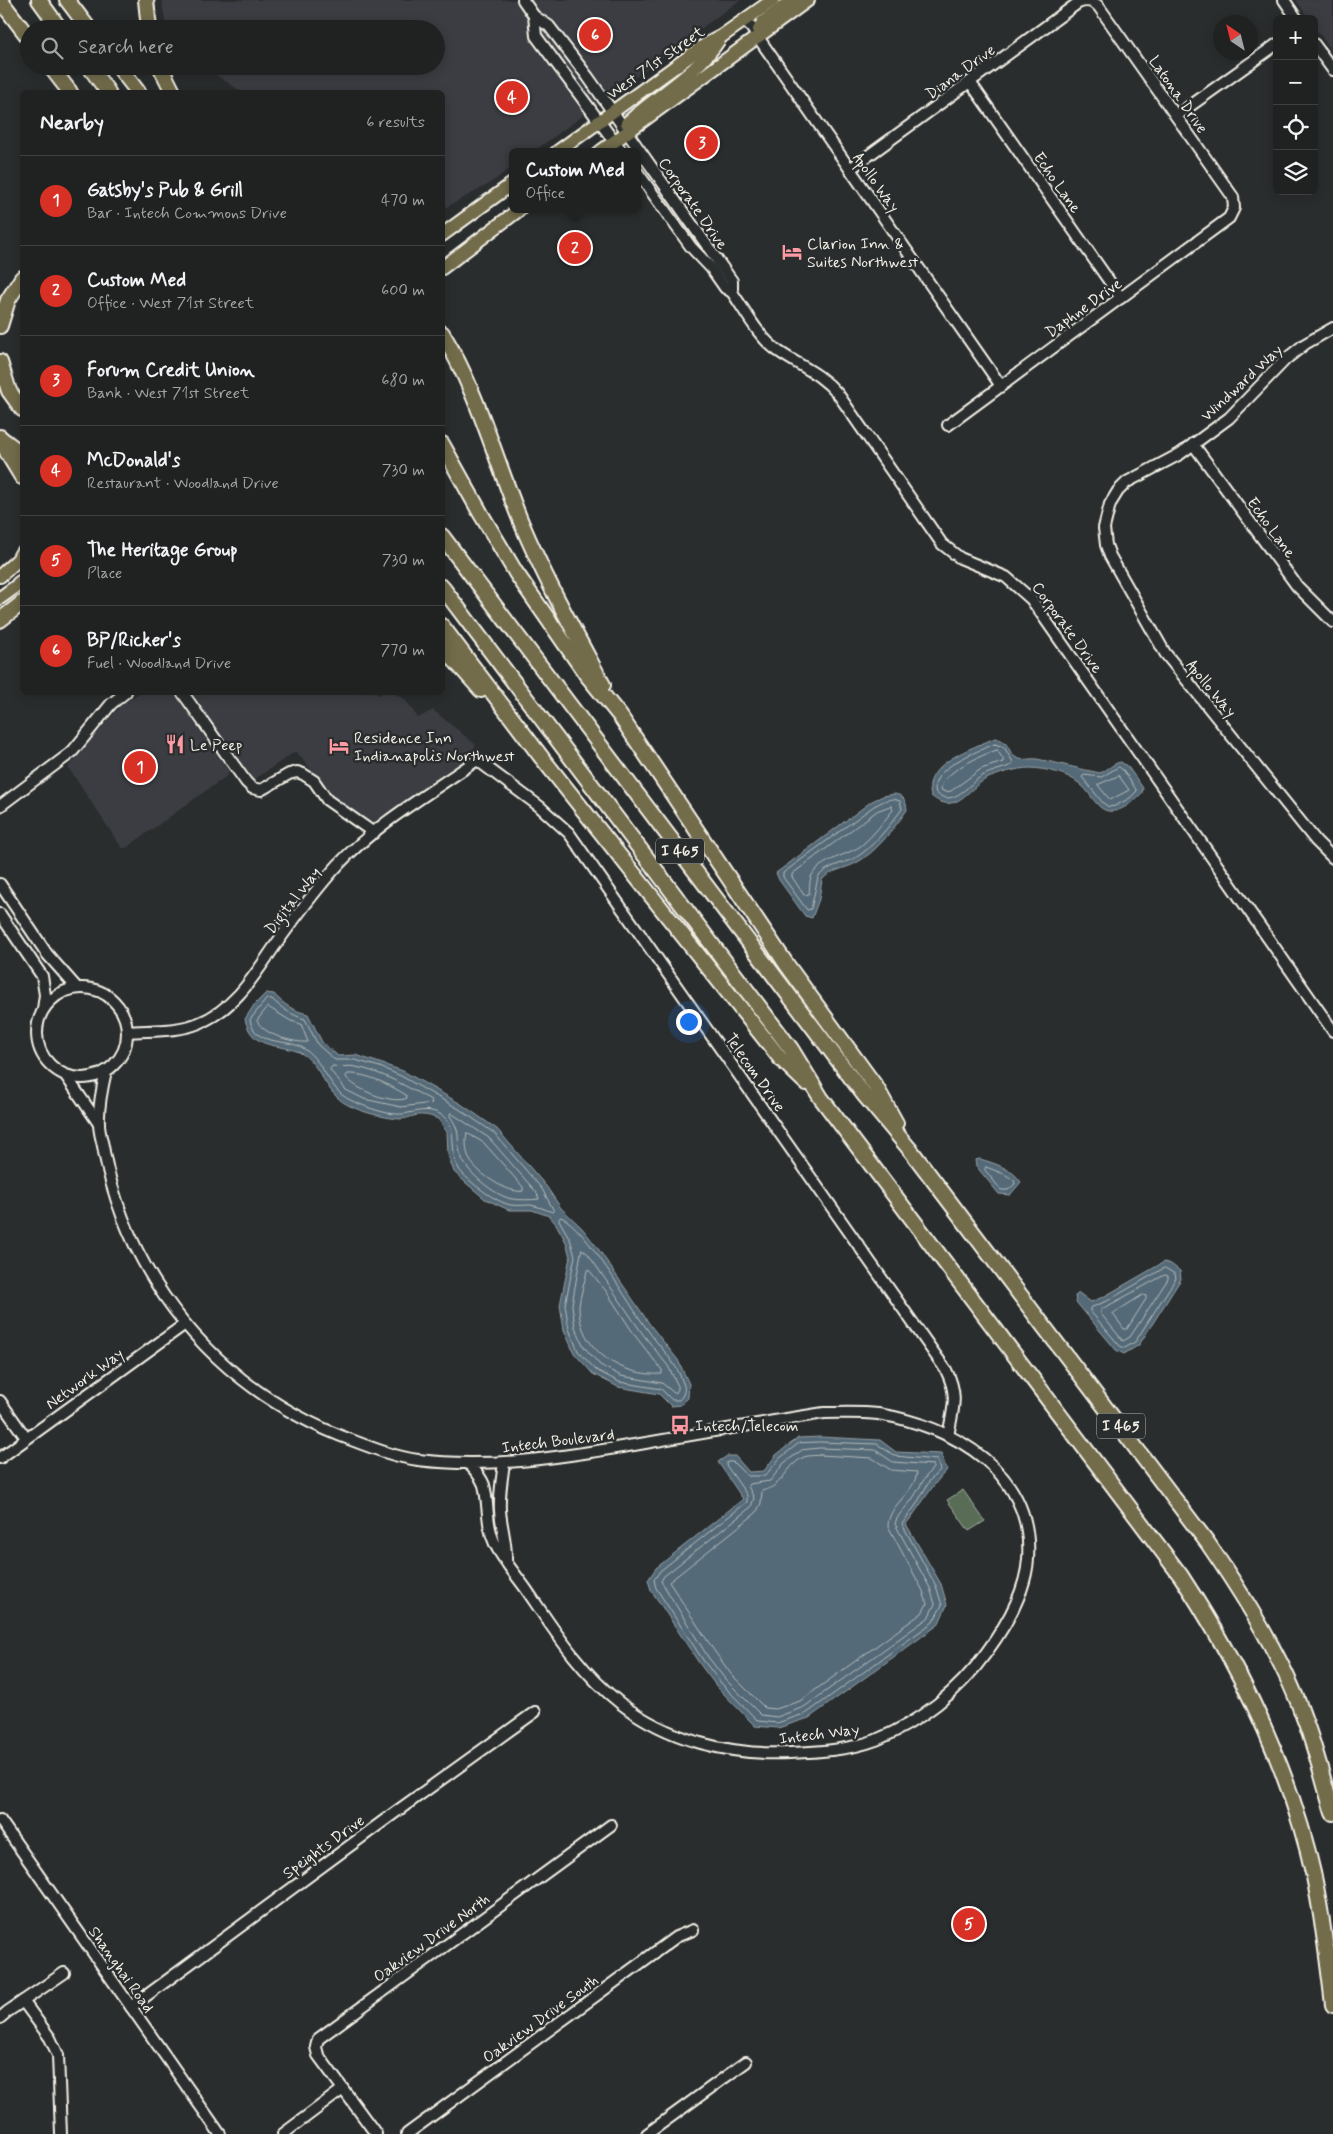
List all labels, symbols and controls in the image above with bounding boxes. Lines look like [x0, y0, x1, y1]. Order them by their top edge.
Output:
north arrow [1213, 15, 1258, 60]
map controls [1273, 15, 1318, 195]
button: + [1273, 15, 1318, 60]
pin: 6 [579, 16, 611, 54]
search box [20, 20, 445, 75]
street label: West 71st Street [603, 21, 709, 105]
icon: search [38, 34, 66, 62]
text: Search here [78, 35, 174, 60]
street label: Diana Drive [922, 40, 1000, 105]
street label: Latona Drive [1143, 52, 1212, 138]
button: − [1273, 60, 1318, 105]
pin: 4 [496, 78, 528, 116]
button: locate [1273, 105, 1318, 150]
text: Nearby [40, 109, 104, 137]
text: 6 results [366, 112, 425, 133]
pin: 3 [686, 124, 718, 162]
popup [509, 148, 641, 213]
street label: Echo Lane [1028, 148, 1086, 218]
street label: Apollo Way [847, 149, 904, 217]
button: layers [1273, 150, 1318, 195]
street label: Corporate Drive [653, 154, 733, 255]
text: Custom Med [525, 158, 625, 183]
text: Gatsby's Pub & Grill [87, 178, 243, 203]
text: Office [525, 183, 565, 204]
text: 1 [52, 190, 60, 211]
text: 470 m [381, 190, 425, 211]
text: Bar · Intech Commons Drive [87, 203, 287, 224]
pin: 2 [559, 229, 591, 267]
place label: Clarion Inn & Suites Northwest [807, 234, 918, 273]
hotel icon: Clarion Inn & Suites Northwest [781, 241, 803, 263]
text: Custom Med [87, 268, 186, 293]
street label: Daphne Drive [1041, 273, 1126, 343]
text: 2 [52, 280, 60, 301]
text: 600 m [381, 280, 425, 301]
text: Office · West 71st Street [87, 293, 254, 314]
street label: Windward Way [1197, 340, 1287, 426]
text: Forum Credit Union [87, 358, 255, 383]
text: 3 [52, 370, 60, 391]
text: 680 m [381, 370, 425, 391]
text: Bank · West 71st Street [87, 383, 250, 404]
text: McDonald's [87, 448, 180, 473]
text: 4 [51, 460, 61, 481]
text: 730 m [382, 460, 425, 481]
text: Restaurant · Woodland Drive [87, 473, 279, 494]
street label: Echo Lane [1242, 493, 1300, 563]
text: The Heritage Group [87, 538, 238, 563]
text: 5 [51, 550, 61, 571]
text: 730 m [382, 550, 425, 571]
text: Place [87, 563, 122, 584]
street label: Corporate Drive [1027, 578, 1107, 678]
text: BP/Ricker's [87, 628, 181, 653]
text: 6 [52, 640, 60, 661]
text: 770 m [381, 640, 425, 661]
text: Fuel · Woodland Drive [87, 653, 231, 674]
street label: Apollo Way [1180, 656, 1240, 723]
place label: Residence Inn Indianapolis Northwest [354, 728, 515, 767]
restaurant icon: Le Peep [164, 733, 186, 755]
place label: Le Peep [190, 735, 242, 756]
hotel icon: Residence Inn Indianapolis Northwest [328, 735, 350, 757]
pin: 1 [124, 748, 156, 786]
road number: I 465 [656, 838, 704, 864]
street label: Digital Way [260, 863, 327, 939]
your location [676, 1009, 702, 1035]
street label: Telecom Drive [720, 1029, 790, 1116]
street label: Network Way [42, 1344, 128, 1415]
bus stop icon: Intech/Telecom [669, 1414, 691, 1436]
road number: I 465 [1097, 1414, 1145, 1438]
place label: Intech/Telecom [695, 1416, 798, 1437]
street label: Intech Boulevard [501, 1424, 616, 1459]
street label: Intech Way [778, 1719, 860, 1750]
street label: Speights Drive [279, 1810, 369, 1884]
street label: Oakview Drive North [369, 1889, 494, 1988]
pin: 5 [953, 1905, 985, 1943]
street label: Shanghai Road [83, 1922, 158, 2017]
street label: Oakview Drive South [479, 1970, 603, 2068]

